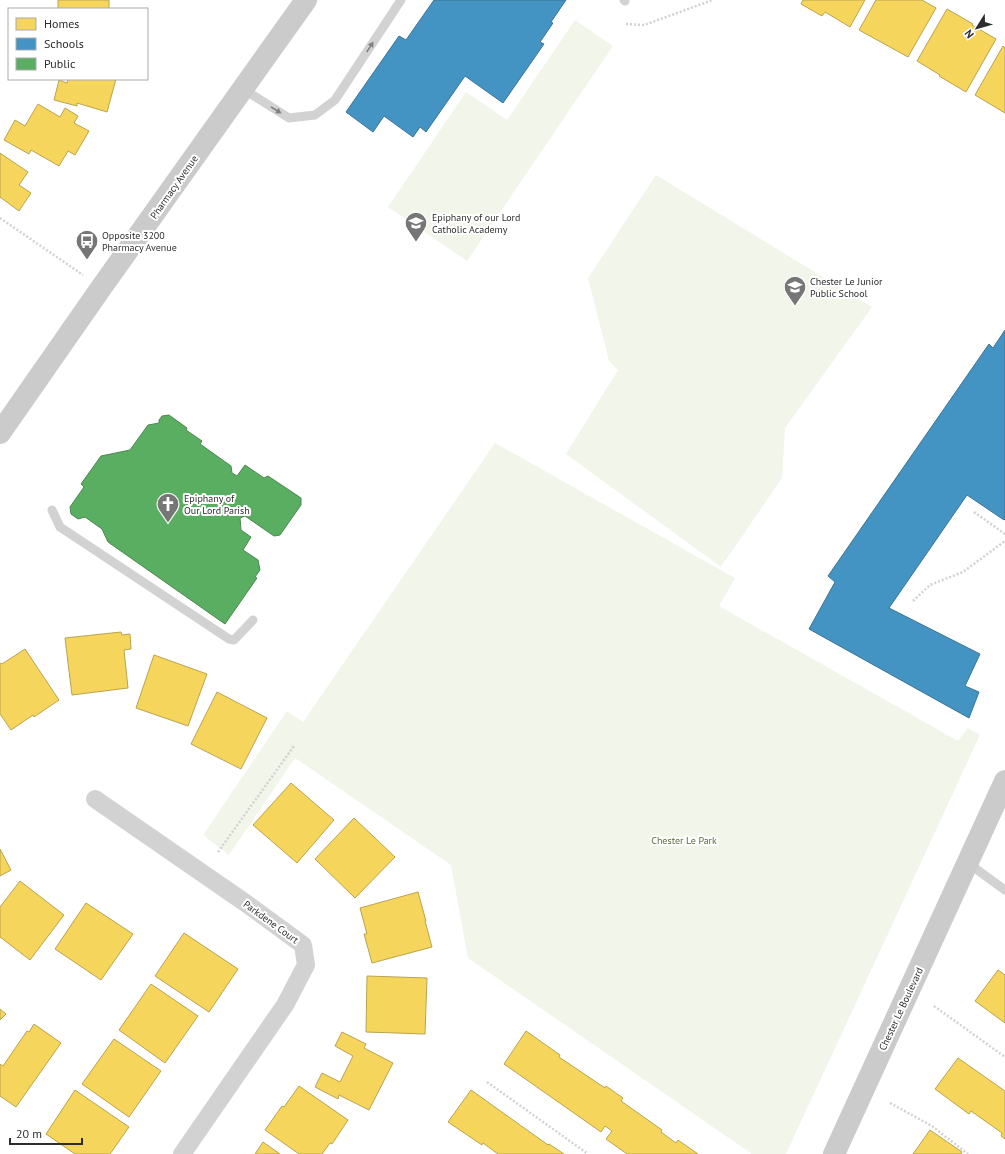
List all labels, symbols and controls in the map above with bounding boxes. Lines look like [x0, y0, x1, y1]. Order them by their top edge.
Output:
legend [8, 8, 148, 80]
north arrow [957, 8, 997, 48]
text: Homes [44, 16, 79, 31]
text: N [961, 27, 977, 41]
text: Schools [44, 36, 84, 51]
one-way arrow [366, 42, 374, 52]
text: Public [44, 56, 76, 71]
one-way arrow [270, 106, 282, 113]
street label: Pharmacy Avenue [147, 153, 201, 221]
school or university icon: Epiphany of our Lord Catholic Academy [403, 210, 429, 243]
place label: Epiphany of our Lord Catholic Academy [432, 211, 520, 236]
bus stop icon: Opposite 3200 Pharmacy Avenue [74, 228, 100, 261]
place label: Opposite 3200 Pharmacy Avenue [102, 229, 177, 254]
school or university icon: Chester Le Junior Public School [782, 274, 808, 307]
place label: Chester Le Junior Public School [810, 275, 883, 300]
church icon: Epiphany of Our Lord Parish [155, 491, 181, 524]
place label: Epiphany of Our Lord Parish [184, 492, 250, 517]
park label: Chester Le Park [651, 834, 717, 847]
street label: Parkdene Court [241, 898, 302, 947]
street label: Chester Le Boulevard [876, 965, 926, 1053]
scale bar [10, 1120, 82, 1146]
text: 20 m [16, 1126, 42, 1141]

